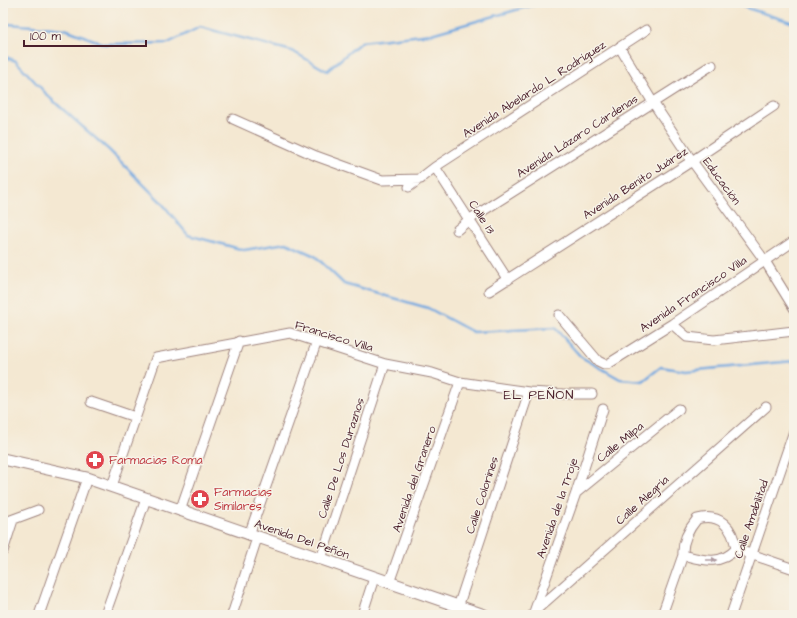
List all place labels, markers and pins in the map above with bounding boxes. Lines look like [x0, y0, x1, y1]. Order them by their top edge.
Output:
pharmacy icon: Farmacias Roma [84, 449, 106, 471]
place label: Farmacias Roma [109, 452, 203, 469]
place label: Farmacias Similares [214, 484, 272, 515]
pharmacy icon: Farmacias Similares [189, 488, 211, 510]

